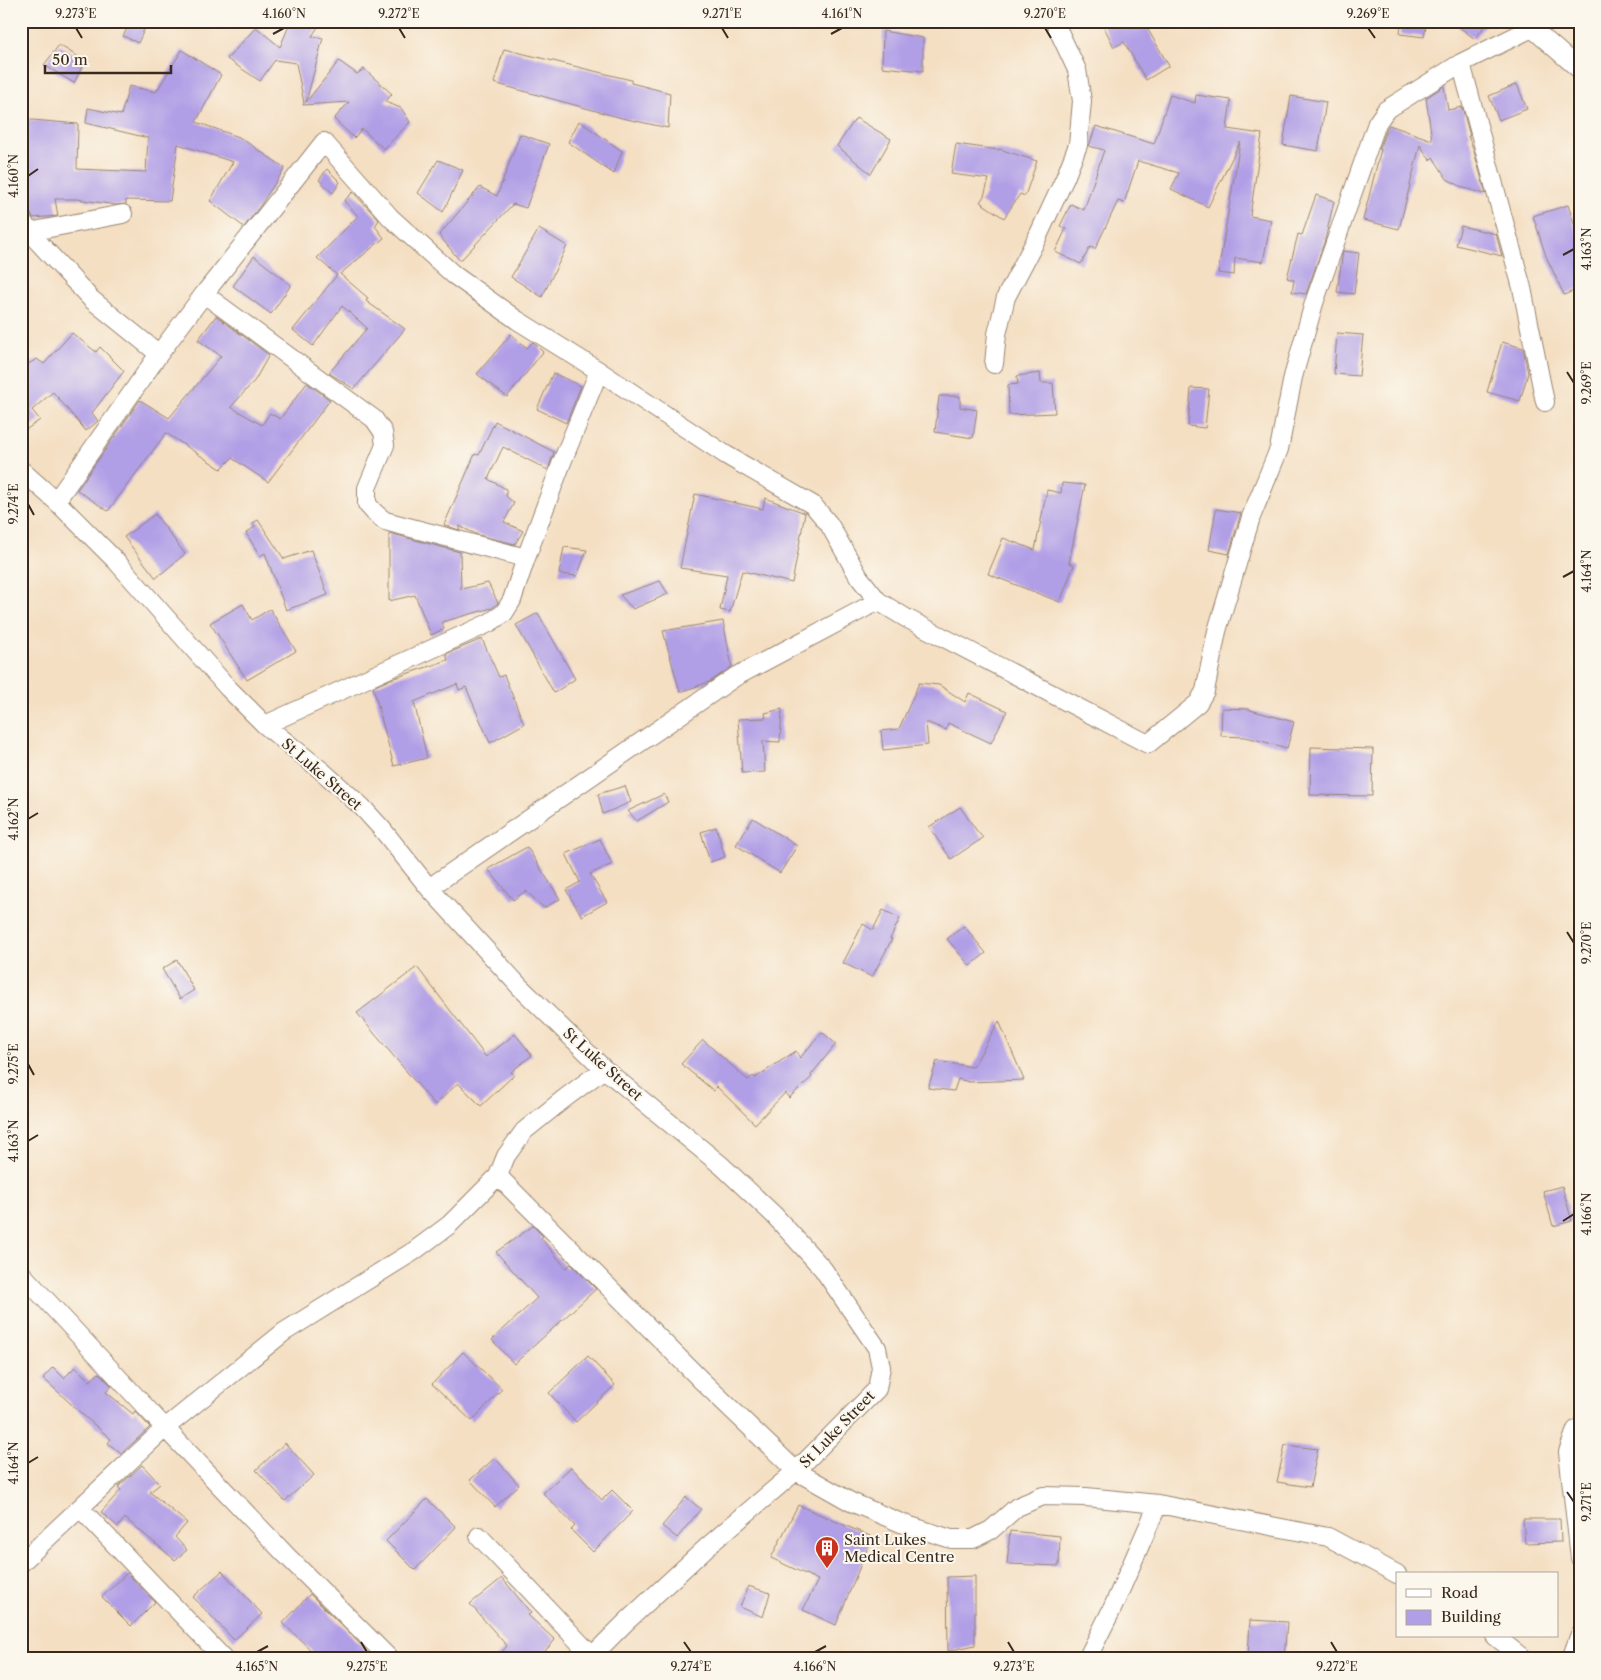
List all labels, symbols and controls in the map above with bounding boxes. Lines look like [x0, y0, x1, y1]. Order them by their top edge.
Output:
text: 9.273°E [55, 6, 97, 21]
text: 4.160°N [262, 6, 306, 21]
text: 9.272°E [378, 6, 420, 21]
text: 9.271°E [702, 6, 742, 21]
text: 4.161°N [822, 6, 863, 21]
text: 9.270°E [1024, 6, 1066, 21]
text: 9.269°E [1347, 6, 1389, 21]
scale bar [45, 42, 171, 74]
text: 50 m [52, 50, 88, 69]
text: 4.160°N [6, 154, 21, 198]
text: 4.163°N [1579, 228, 1594, 270]
text: 9.269°E [1579, 362, 1594, 404]
text: 9.274°E [6, 483, 21, 525]
text: 4.164°N [1579, 549, 1594, 592]
street label: St Luke Street [278, 734, 367, 815]
text: 4.162°N [6, 797, 21, 840]
text: 9.270°E [1579, 922, 1594, 964]
street label: St Luke Street [559, 1023, 647, 1105]
text: 9.275°E [6, 1043, 21, 1085]
text: 4.163°N [6, 1120, 21, 1162]
text: 4.166°N [1579, 1192, 1594, 1235]
street label: St Luke Street [795, 1386, 879, 1472]
text: 4.164°N [6, 1441, 21, 1484]
text: 9.271°E [1579, 1482, 1594, 1522]
place label: Saint Lukes Medical Centre [844, 1530, 954, 1566]
building icon: Saint Lukes Medical Centre [814, 1535, 840, 1569]
legend [1396, 1572, 1558, 1638]
text: Road [1441, 1583, 1478, 1602]
text: Building [1441, 1607, 1501, 1626]
text: 4.165°N [236, 1659, 278, 1674]
text: 9.275°E [346, 1659, 388, 1674]
text: 9.274°E [670, 1659, 712, 1674]
text: 4.166°N [794, 1659, 837, 1674]
text: 9.273°E [993, 1659, 1035, 1674]
text: 9.272°E [1316, 1659, 1358, 1674]

